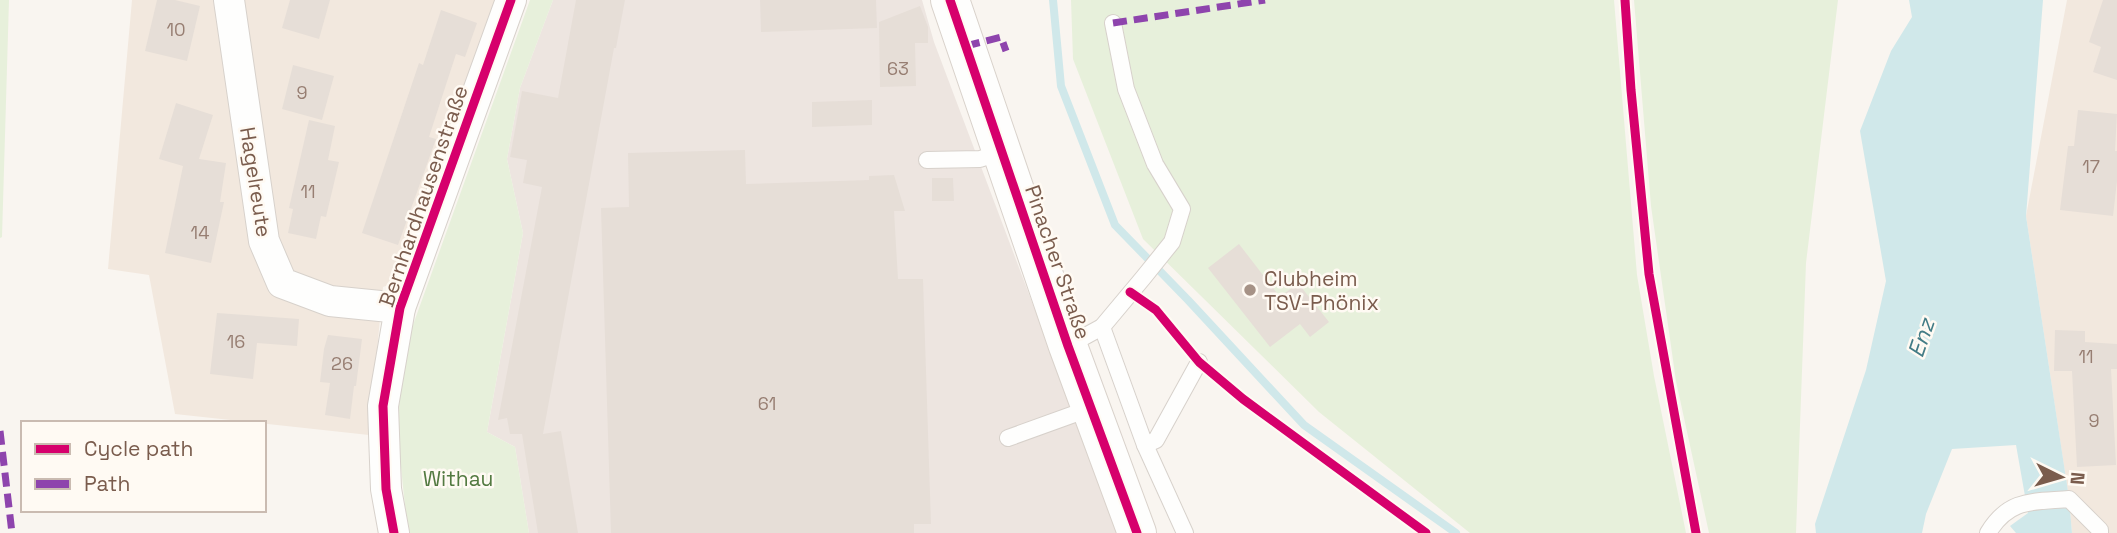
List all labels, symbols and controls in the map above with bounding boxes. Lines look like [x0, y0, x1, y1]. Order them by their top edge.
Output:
house number: 10 [166, 18, 186, 41]
house number: 63 [887, 57, 909, 80]
house number: 9 [296, 81, 308, 104]
street label: Bernhardhausenstraße [372, 82, 474, 310]
street label: Hagelreute [234, 125, 278, 239]
house number: 17 [2082, 155, 2100, 178]
house number: 11 [300, 180, 316, 203]
street label: Pinacher Straße [1019, 181, 1097, 343]
house number: 14 [191, 221, 209, 244]
place label: Clubheim TSV-Phönix [1264, 265, 1379, 316]
marker: Clubheim TSV-Phönix [1242, 282, 1258, 298]
water label: Enz [1900, 313, 1942, 361]
house number: 16 [227, 330, 245, 353]
house number: 11 [2078, 345, 2094, 368]
house number: 26 [331, 352, 353, 375]
house number: 61 [758, 392, 776, 415]
house number: 9 [2088, 409, 2100, 432]
legend [21, 421, 266, 512]
text: Cycle path [84, 435, 193, 462]
north arrow [2026, 442, 2096, 512]
park label: Withau [423, 465, 493, 492]
text: Path [84, 470, 130, 497]
text: N [2064, 471, 2090, 486]

